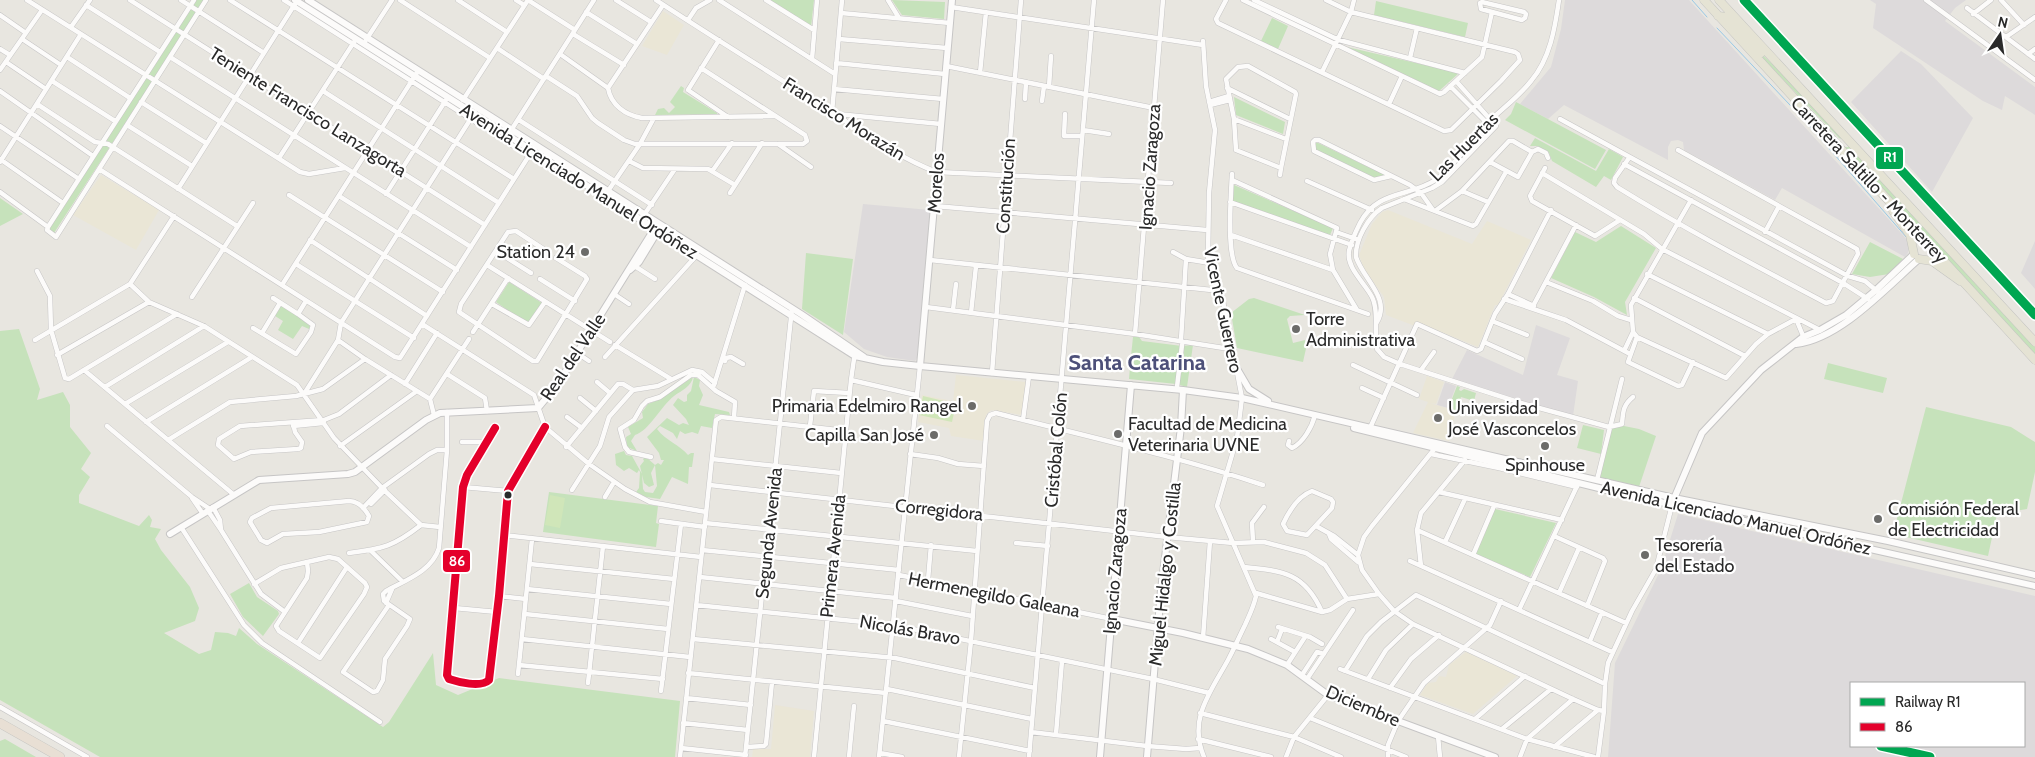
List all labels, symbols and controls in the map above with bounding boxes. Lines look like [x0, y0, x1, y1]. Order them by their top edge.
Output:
north arrow [1975, 10, 2025, 60]
text: N [1996, 12, 2010, 32]
street label: Teniente Francisco Lanzagorta [205, 42, 411, 182]
street label: Francisco Morazán [779, 73, 909, 165]
street label: Carretera Saltillo - Monterrey [1786, 92, 1952, 268]
street label: Avenida Licenciado Manuel Ordóñez [456, 98, 703, 264]
street label: Ignacio Zaragoza [1135, 103, 1165, 231]
street label: Las Huertas [1425, 108, 1503, 186]
street label: Constitución [992, 138, 1020, 234]
line badge: R1 [1875, 146, 1904, 170]
text: R1 [1883, 148, 1897, 166]
street label: Morelos [923, 152, 949, 214]
place label: Station 24 [497, 241, 575, 263]
street label: Vicente Guerrero [1199, 245, 1247, 375]
marker: Station 24 [579, 246, 591, 258]
place label: Torre Administrativa [1306, 308, 1416, 351]
street label: Real del Valle [536, 309, 610, 405]
marker: Torre Administrativa [1290, 323, 1302, 335]
district label: Santa Catarina [1068, 349, 1206, 376]
street label: Cristóbal Colón [1040, 391, 1072, 509]
place label: Primaria Edelmiro Rangel [772, 395, 963, 417]
place label: Universidad José Vasconcelos [1447, 397, 1576, 440]
marker: Primaria Edelmiro Rangel [966, 400, 978, 412]
marker: Universidad José Vasconcelos [1432, 412, 1444, 424]
place label: Facultad de Medicina Veterinaria UVNE [1128, 413, 1287, 456]
place label: Capilla San José [805, 424, 924, 446]
marker: Facultad de Medicina Veterinaria UVNE [1112, 428, 1124, 440]
marker: Capilla San José [928, 429, 940, 441]
marker: Spinhouse [1539, 440, 1551, 452]
place label: Spinhouse [1505, 454, 1585, 476]
street label: Segunda Avenida [751, 466, 787, 600]
street label: Avenida Licenciado Manuel Ordóñez [1599, 476, 1874, 560]
street label: Miguel Hidalgo y Costilla [1144, 481, 1186, 667]
unlabelled marker [503, 490, 513, 500]
street label: Primera Avenida [816, 493, 850, 619]
street label: Corregidora [894, 494, 984, 526]
place label: Comisión Federal de Electricidad [1888, 498, 2020, 541]
street label: Ignacio Zaragoza [1099, 507, 1131, 635]
marker: Comisión Federal de Electricidad [1872, 513, 1884, 525]
place label: Tesorería del Estado [1655, 534, 1735, 577]
line badge: 86 [442, 549, 471, 573]
marker: Tesorería del Estado [1639, 549, 1651, 561]
text: 86 [449, 552, 465, 570]
street label: Hermenegildo Galeana [906, 568, 1082, 622]
street label: Nicolás Bravo [858, 610, 962, 650]
street label: Diciembre [1323, 681, 1403, 731]
legend [1850, 682, 2025, 747]
text: Railway R1 [1895, 693, 1960, 711]
text: 86 [1895, 718, 1913, 736]

